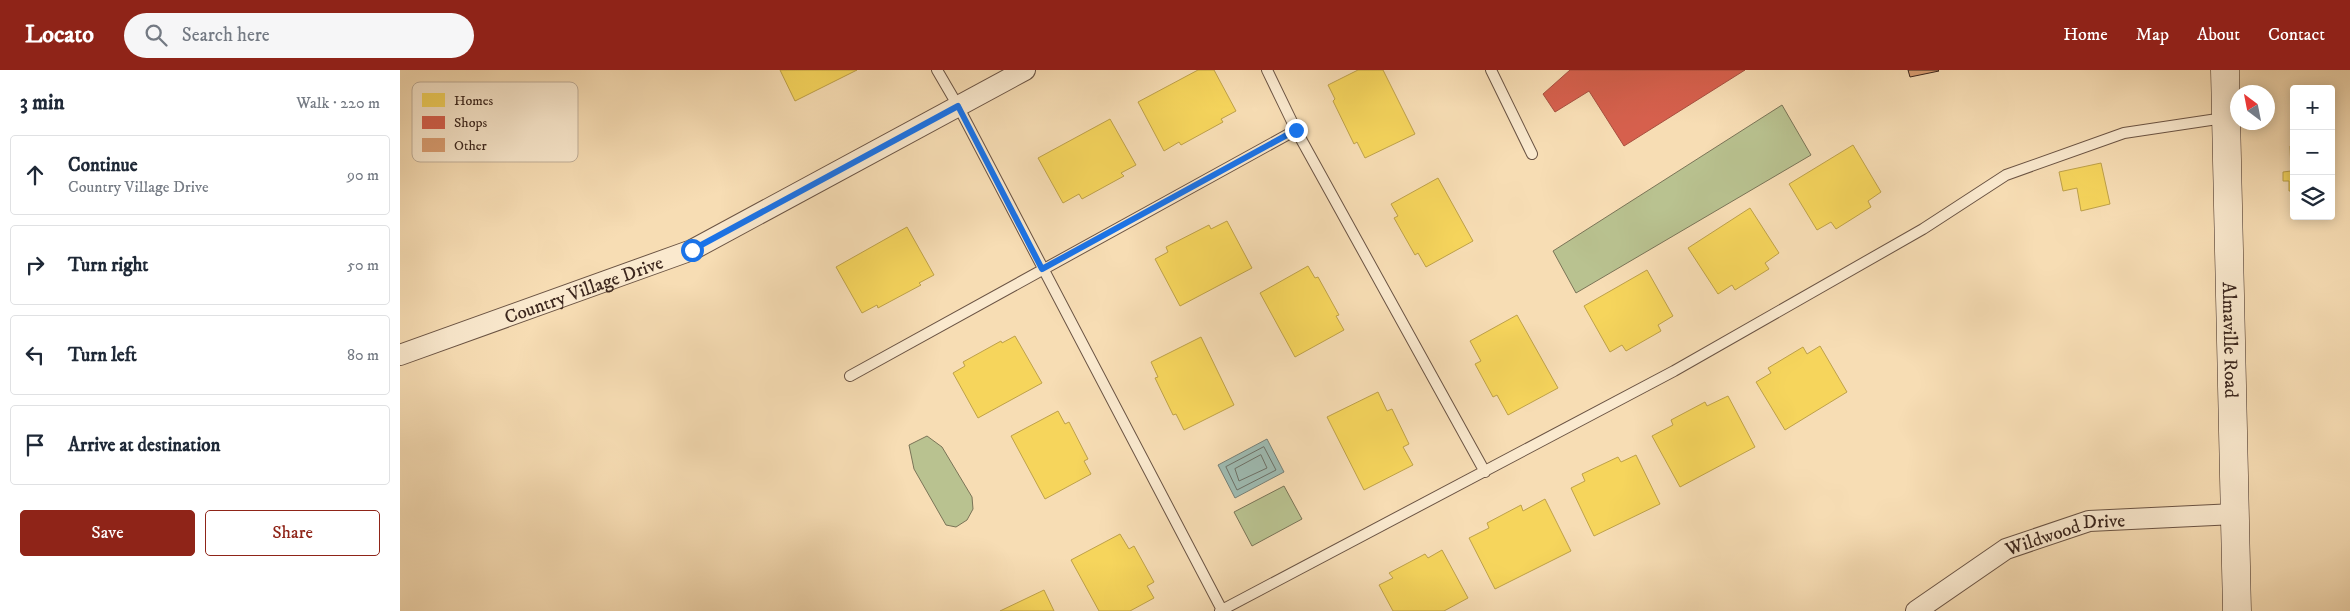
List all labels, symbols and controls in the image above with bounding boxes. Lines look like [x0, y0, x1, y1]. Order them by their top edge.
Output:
search box [124, 13, 474, 58]
text: Locato [25, 20, 94, 50]
icon: search [142, 21, 170, 49]
text: Search here [182, 24, 270, 47]
text: Home [2063, 24, 2108, 46]
text: Map [2136, 24, 2169, 46]
text: About [2197, 24, 2240, 46]
text: Contact [2268, 24, 2325, 46]
legend [412, 82, 578, 162]
north arrow [2230, 85, 2275, 130]
map controls [2290, 85, 2335, 220]
button: + [2290, 85, 2335, 130]
text: 3 min [20, 90, 65, 116]
text: Homes [454, 92, 494, 110]
text: Walk · 220 m [296, 93, 380, 113]
text: Shops [454, 114, 487, 132]
route end [1285, 119, 1308, 142]
button: − [2290, 130, 2335, 175]
text: Other [454, 137, 487, 155]
text: Continue [68, 154, 138, 177]
icon: ahead [21, 161, 49, 189]
text: 90 m [347, 165, 379, 185]
button: layers [2290, 175, 2335, 220]
text: Country Village Drive [68, 177, 209, 197]
route start [681, 239, 704, 262]
icon: right [21, 251, 49, 279]
street label: Country Village Drive [502, 251, 667, 330]
text: Turn right [68, 254, 148, 277]
text: 50 m [347, 255, 379, 275]
street label: Almaville Road [2217, 282, 2242, 399]
icon: left [21, 341, 49, 369]
text: Turn left [68, 344, 137, 367]
text: 80 m [347, 345, 379, 365]
icon: arrive [21, 431, 49, 459]
text: Arrive at destination [68, 434, 220, 457]
street label: Wildwood Drive [2002, 509, 2126, 562]
button: Save [20, 510, 195, 556]
button: Share [205, 510, 380, 556]

